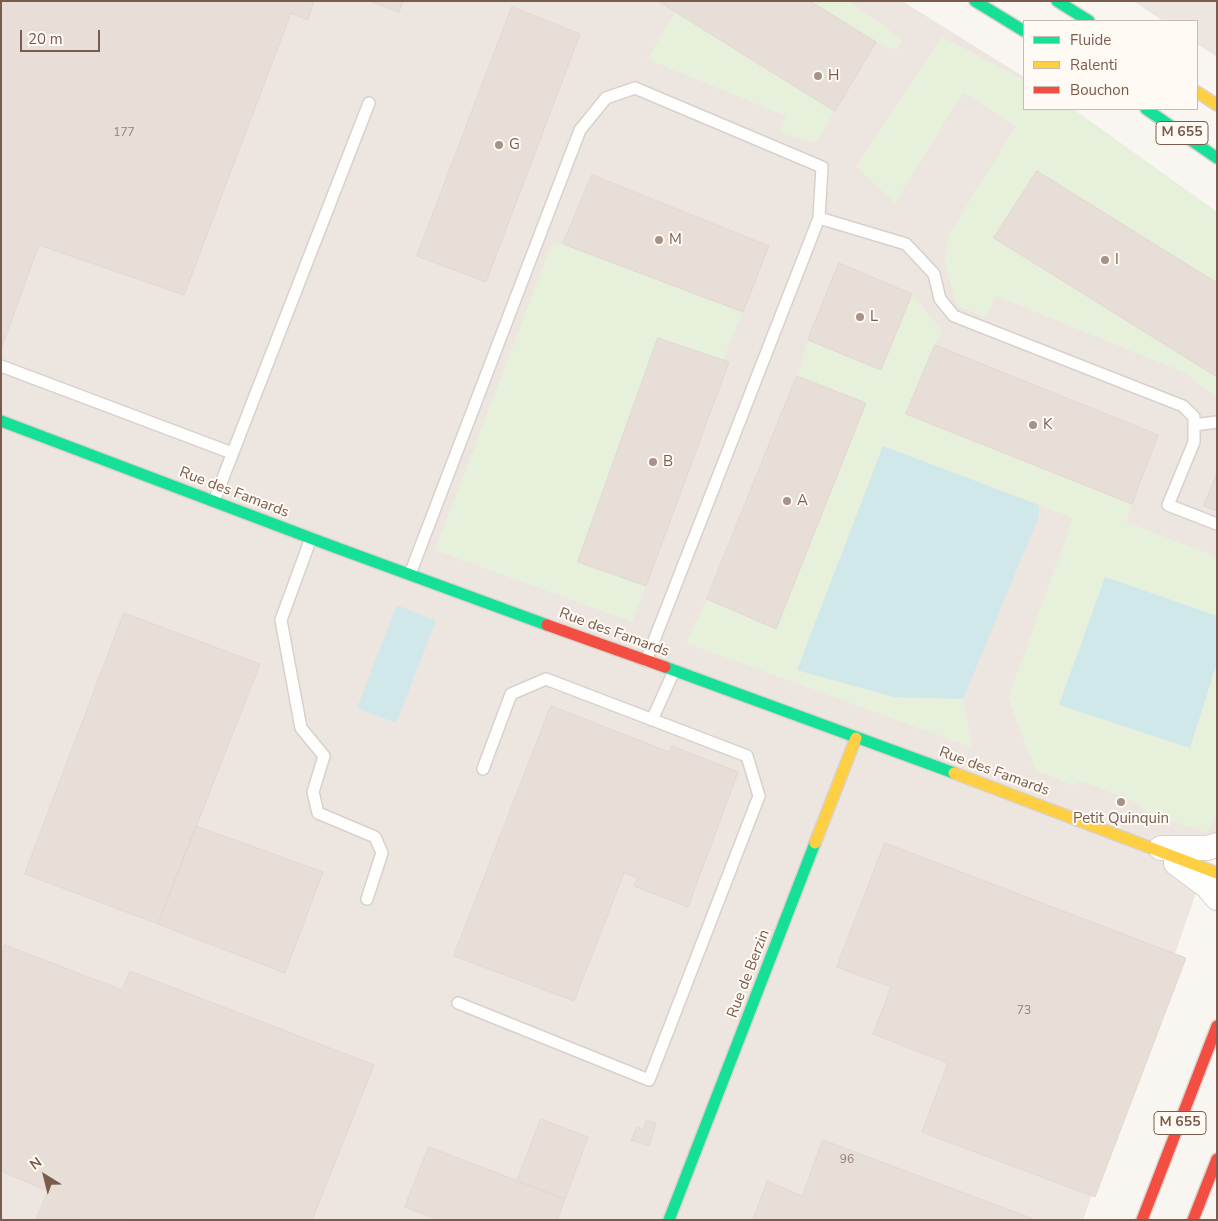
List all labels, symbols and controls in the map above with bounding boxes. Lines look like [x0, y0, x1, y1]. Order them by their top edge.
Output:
scale bar [22, 20, 102, 52]
legend [1023, 20, 1198, 110]
text: 20 m [28, 29, 63, 49]
text: Fluide [1070, 30, 1111, 50]
text: Ralenti [1070, 55, 1118, 75]
place label: H [828, 67, 839, 85]
marker: H [812, 70, 824, 82]
text: Bouchon [1070, 80, 1129, 100]
road number: M 655 [1156, 122, 1208, 144]
house number: 177 [113, 126, 135, 140]
place label: G [509, 136, 520, 154]
marker: G [493, 139, 505, 151]
place label: M [669, 231, 682, 249]
marker: M [653, 234, 665, 246]
place label: I [1115, 251, 1119, 269]
marker: I [1099, 254, 1111, 266]
place label: L [870, 308, 878, 326]
marker: L [854, 311, 866, 323]
place label: K [1043, 416, 1052, 434]
marker: K [1027, 419, 1039, 431]
place label: B [663, 453, 673, 471]
marker: B [647, 456, 659, 468]
street label: Rue des Famards [177, 464, 291, 522]
place label: A [797, 492, 808, 510]
marker: A [781, 495, 793, 507]
street label: Rue des Famards [556, 605, 672, 661]
street label: Rue des Famards [936, 744, 1052, 800]
marker: Petit Quinquin [1115, 796, 1127, 808]
place label: Petit Quinquin [1073, 810, 1169, 828]
street label: Rue de Berzin [724, 927, 774, 1021]
house number: 73 [1017, 1004, 1031, 1018]
road number: M 655 [1154, 1112, 1206, 1134]
north arrow [20, 1151, 70, 1201]
text: N [26, 1153, 46, 1174]
house number: 96 [840, 1153, 854, 1167]

